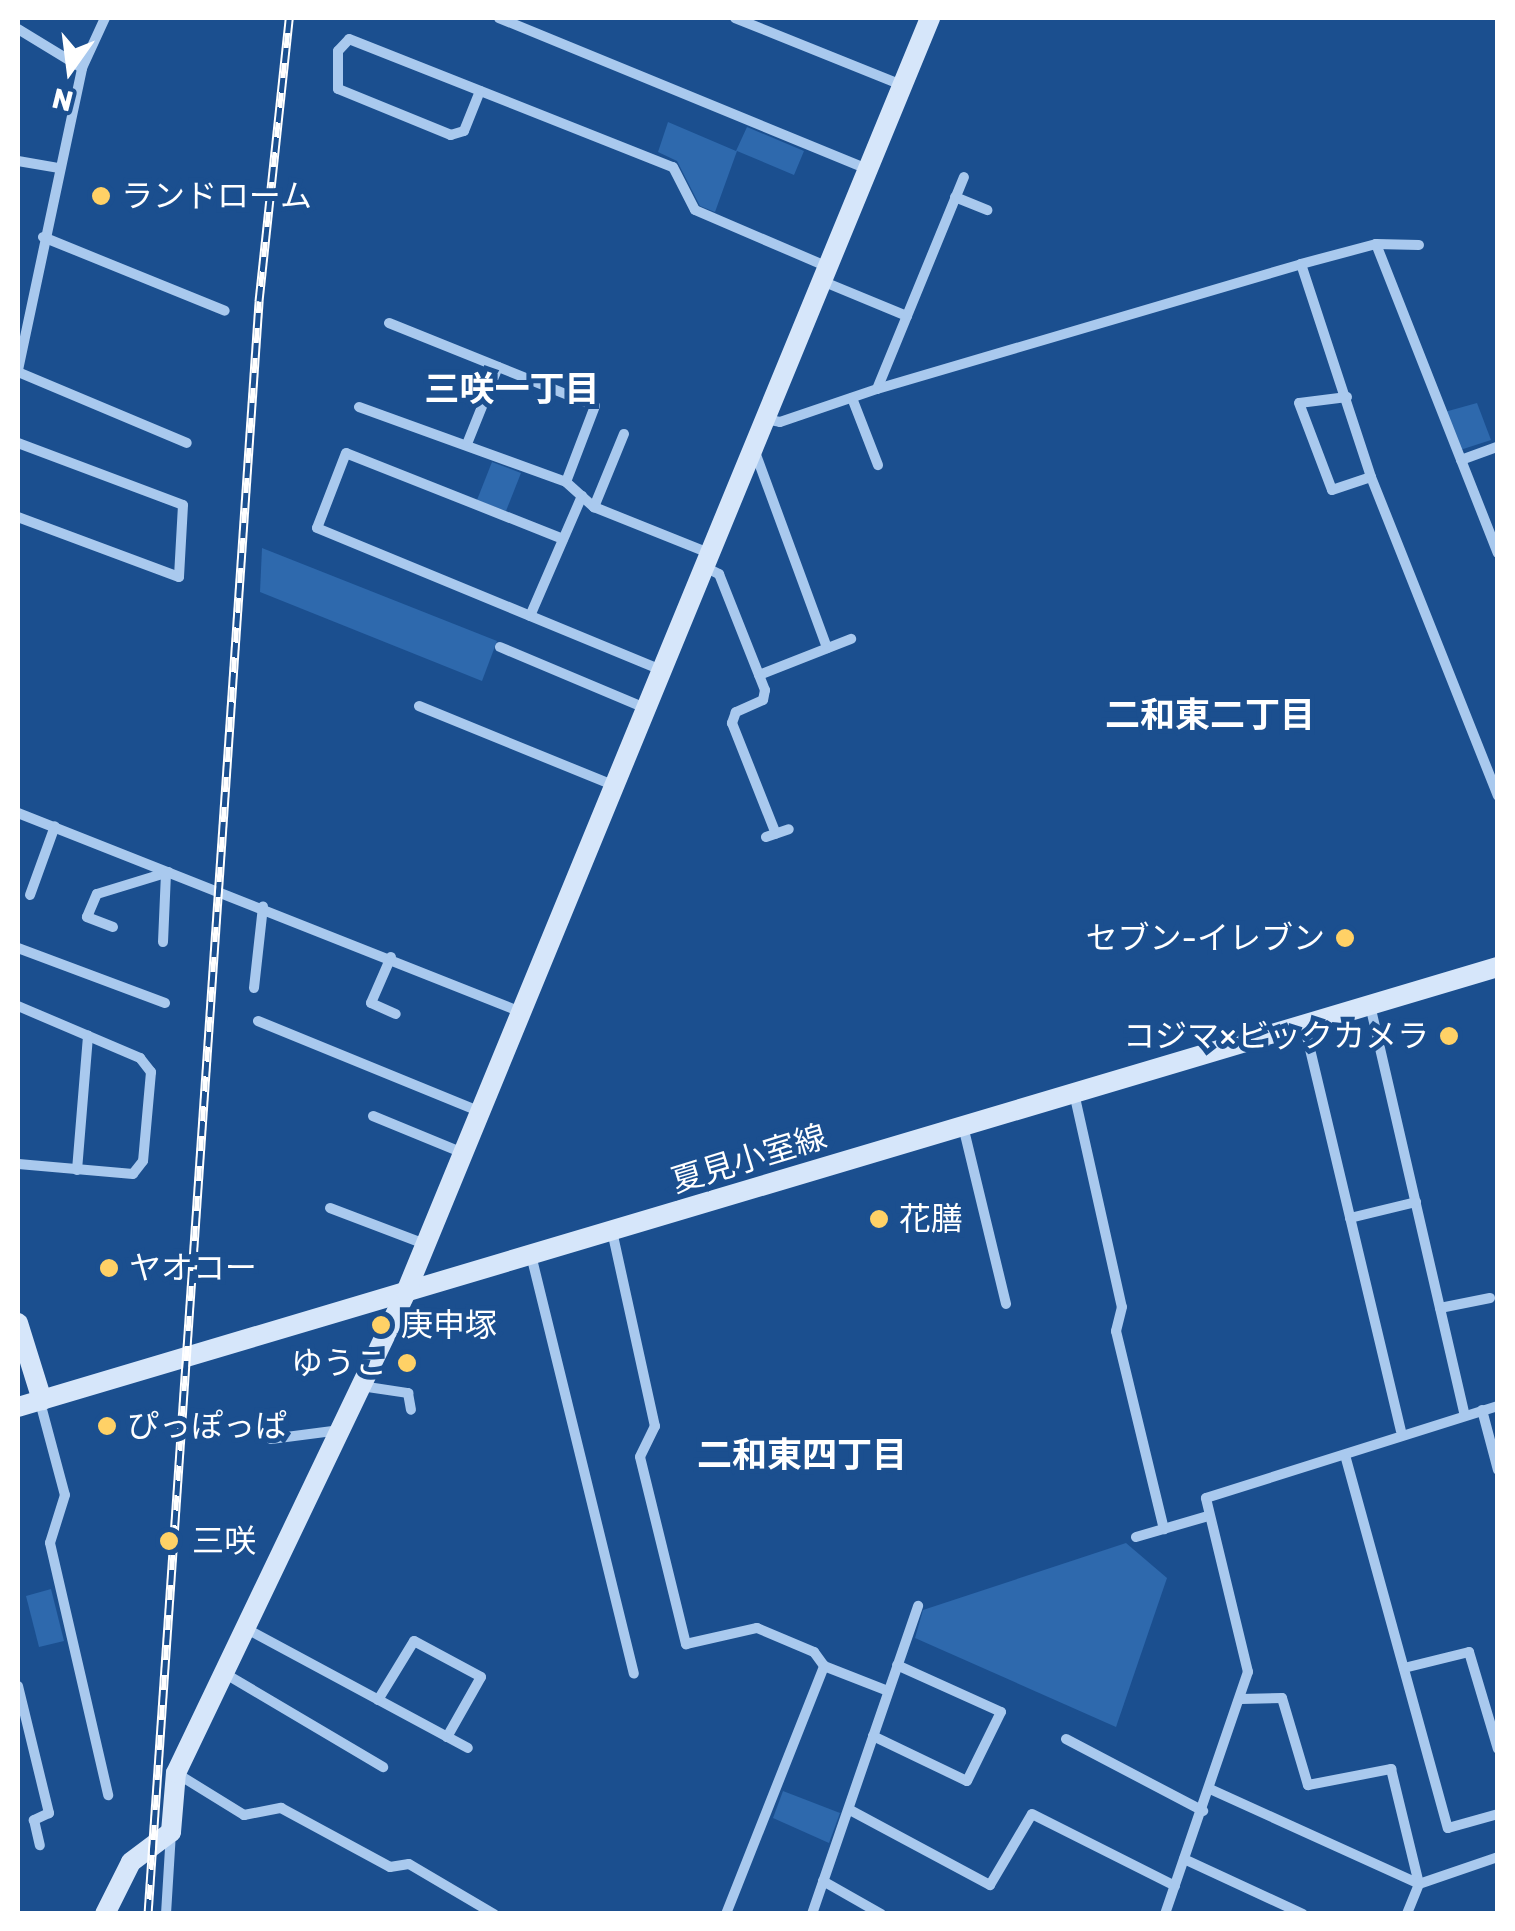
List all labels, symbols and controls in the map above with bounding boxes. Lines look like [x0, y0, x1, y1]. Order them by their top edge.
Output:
north arrow [20, 20, 120, 120]
text: N [49, 81, 76, 118]
place label: ランドローム [121, 177, 313, 215]
marker: ランドローム [90, 185, 112, 207]
district label: 三咲一丁目 [425, 368, 599, 410]
district label: 二和東二丁目 [1105, 694, 1315, 736]
place label: セブン-イレブン [1086, 919, 1325, 957]
marker: セブン-イレブン [1334, 927, 1356, 949]
place label: コジマ×ビックカメラ [1123, 1017, 1429, 1055]
marker: コジマ×ビックカメラ [1438, 1025, 1460, 1047]
street label: 夏見小室線 [667, 1117, 831, 1201]
place label: 花膳 [899, 1200, 963, 1238]
marker: 花膳 [868, 1208, 890, 1230]
place label: ヤオコー [129, 1249, 257, 1287]
marker: ヤオコー [98, 1257, 120, 1279]
place label: 庚申塚 [401, 1306, 497, 1344]
marker: 庚申塚 [370, 1314, 392, 1336]
place label: ゆうこ [291, 1344, 387, 1382]
marker: ゆうこ [396, 1352, 418, 1374]
place label: ぴっぽっぱ [127, 1407, 287, 1445]
marker: ぴっぽっぱ [96, 1415, 118, 1437]
district label: 二和東四丁目 [697, 1434, 907, 1476]
place label: 三咲 [192, 1522, 256, 1560]
marker: 三咲 [156, 1528, 182, 1554]

